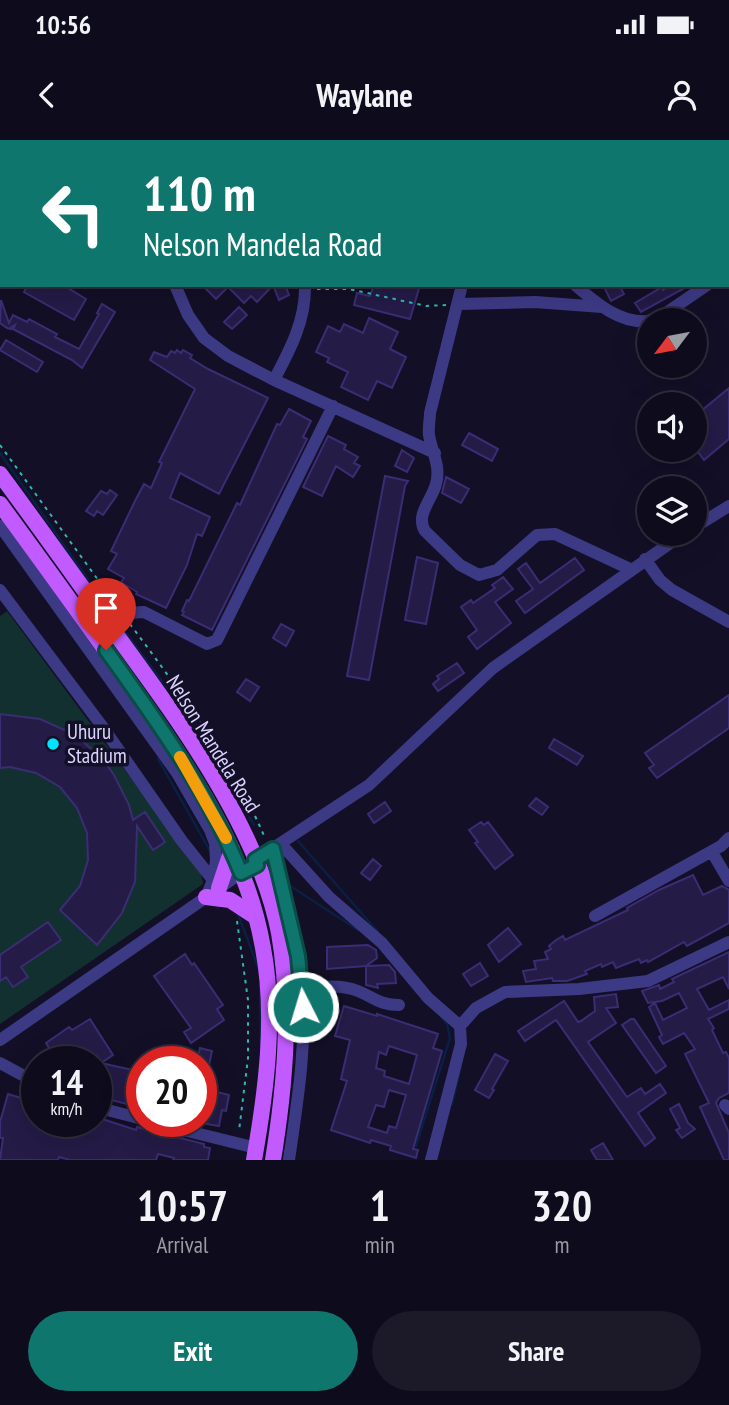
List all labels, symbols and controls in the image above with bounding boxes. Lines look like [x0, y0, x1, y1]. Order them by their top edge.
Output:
text: 10:56 [35, 8, 91, 41]
text: Waylane [316, 74, 413, 116]
icon: back [28, 76, 66, 114]
icon: person [663, 76, 701, 114]
text: 110 m [143, 161, 256, 225]
icon: left [28, 168, 119, 259]
text: Nelson Mandela Road [143, 223, 382, 265]
north arrow [637, 308, 707, 378]
map controls [637, 308, 707, 546]
button: sound [637, 392, 707, 462]
button: layers [637, 476, 707, 546]
pin [76, 578, 136, 650]
icon: arrive [87, 589, 125, 627]
street label: Nelson Mandela Road [160, 670, 266, 817]
place label: Uhuru Stadium [67, 718, 127, 769]
marker: Uhuru Stadium [45, 736, 61, 752]
position arrow [266, 970, 340, 1044]
speed limit sign: 20 [126, 1046, 217, 1137]
text: 14 [50, 1059, 83, 1105]
text: km/h [51, 1097, 82, 1120]
text: 10:57 [137, 1178, 228, 1233]
text: 1 [370, 1178, 390, 1233]
text: 320 [532, 1178, 592, 1233]
text: Arrival [156, 1230, 208, 1259]
text: min [365, 1230, 395, 1259]
text: m [554, 1230, 569, 1259]
button: Exit [28, 1311, 358, 1391]
button: Share [372, 1311, 701, 1391]

